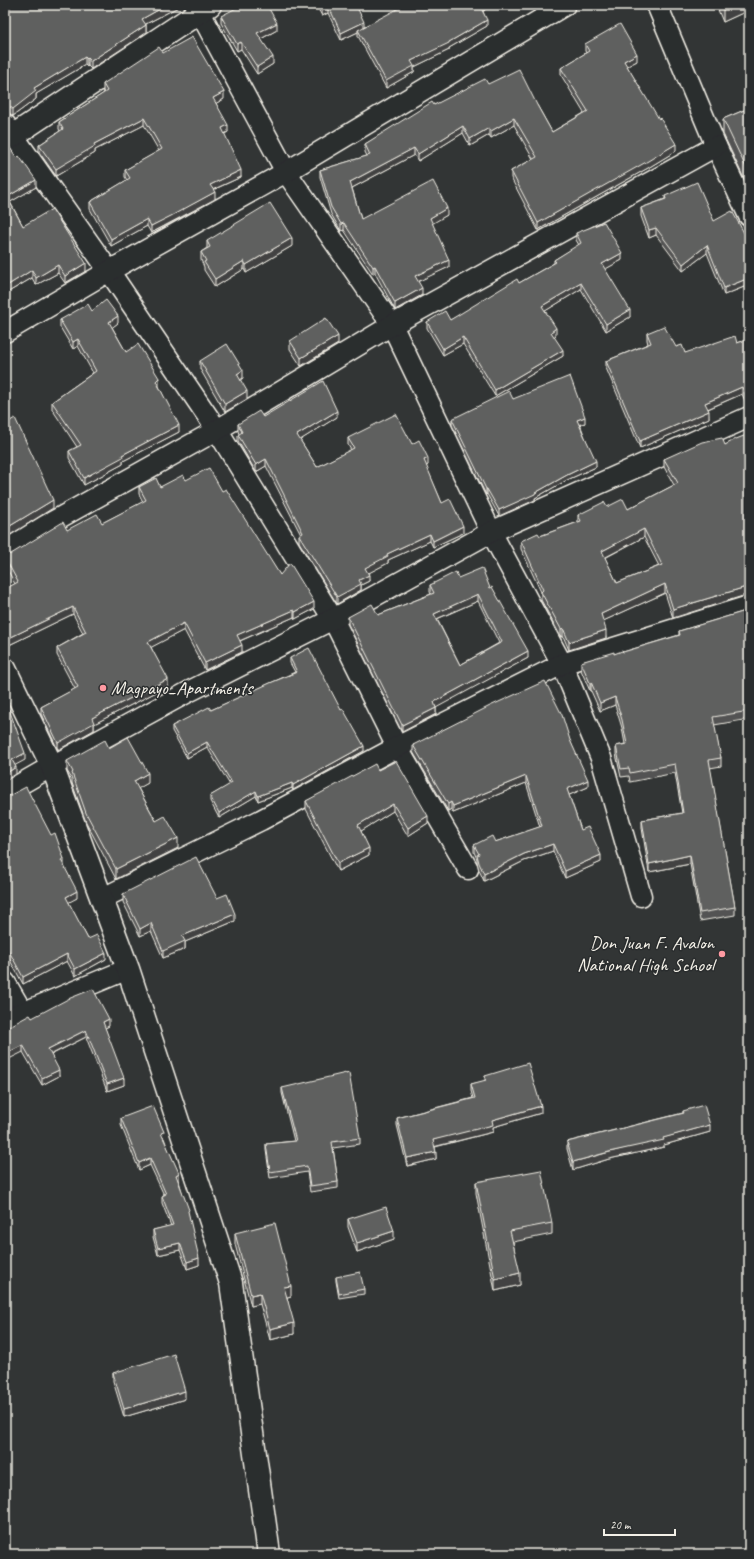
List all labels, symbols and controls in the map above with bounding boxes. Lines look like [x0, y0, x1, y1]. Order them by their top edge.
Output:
place label: Magpayo_Apartments [111, 676, 255, 700]
marker: Magpayo_Apartments [98, 683, 108, 693]
place label: Don Juan F. Avalon National High School [577, 931, 718, 977]
marker: Don Juan F. Avalon National High School [717, 949, 727, 959]
scale bar [604, 1511, 675, 1537]
text: 20 m [610, 1517, 632, 1533]

